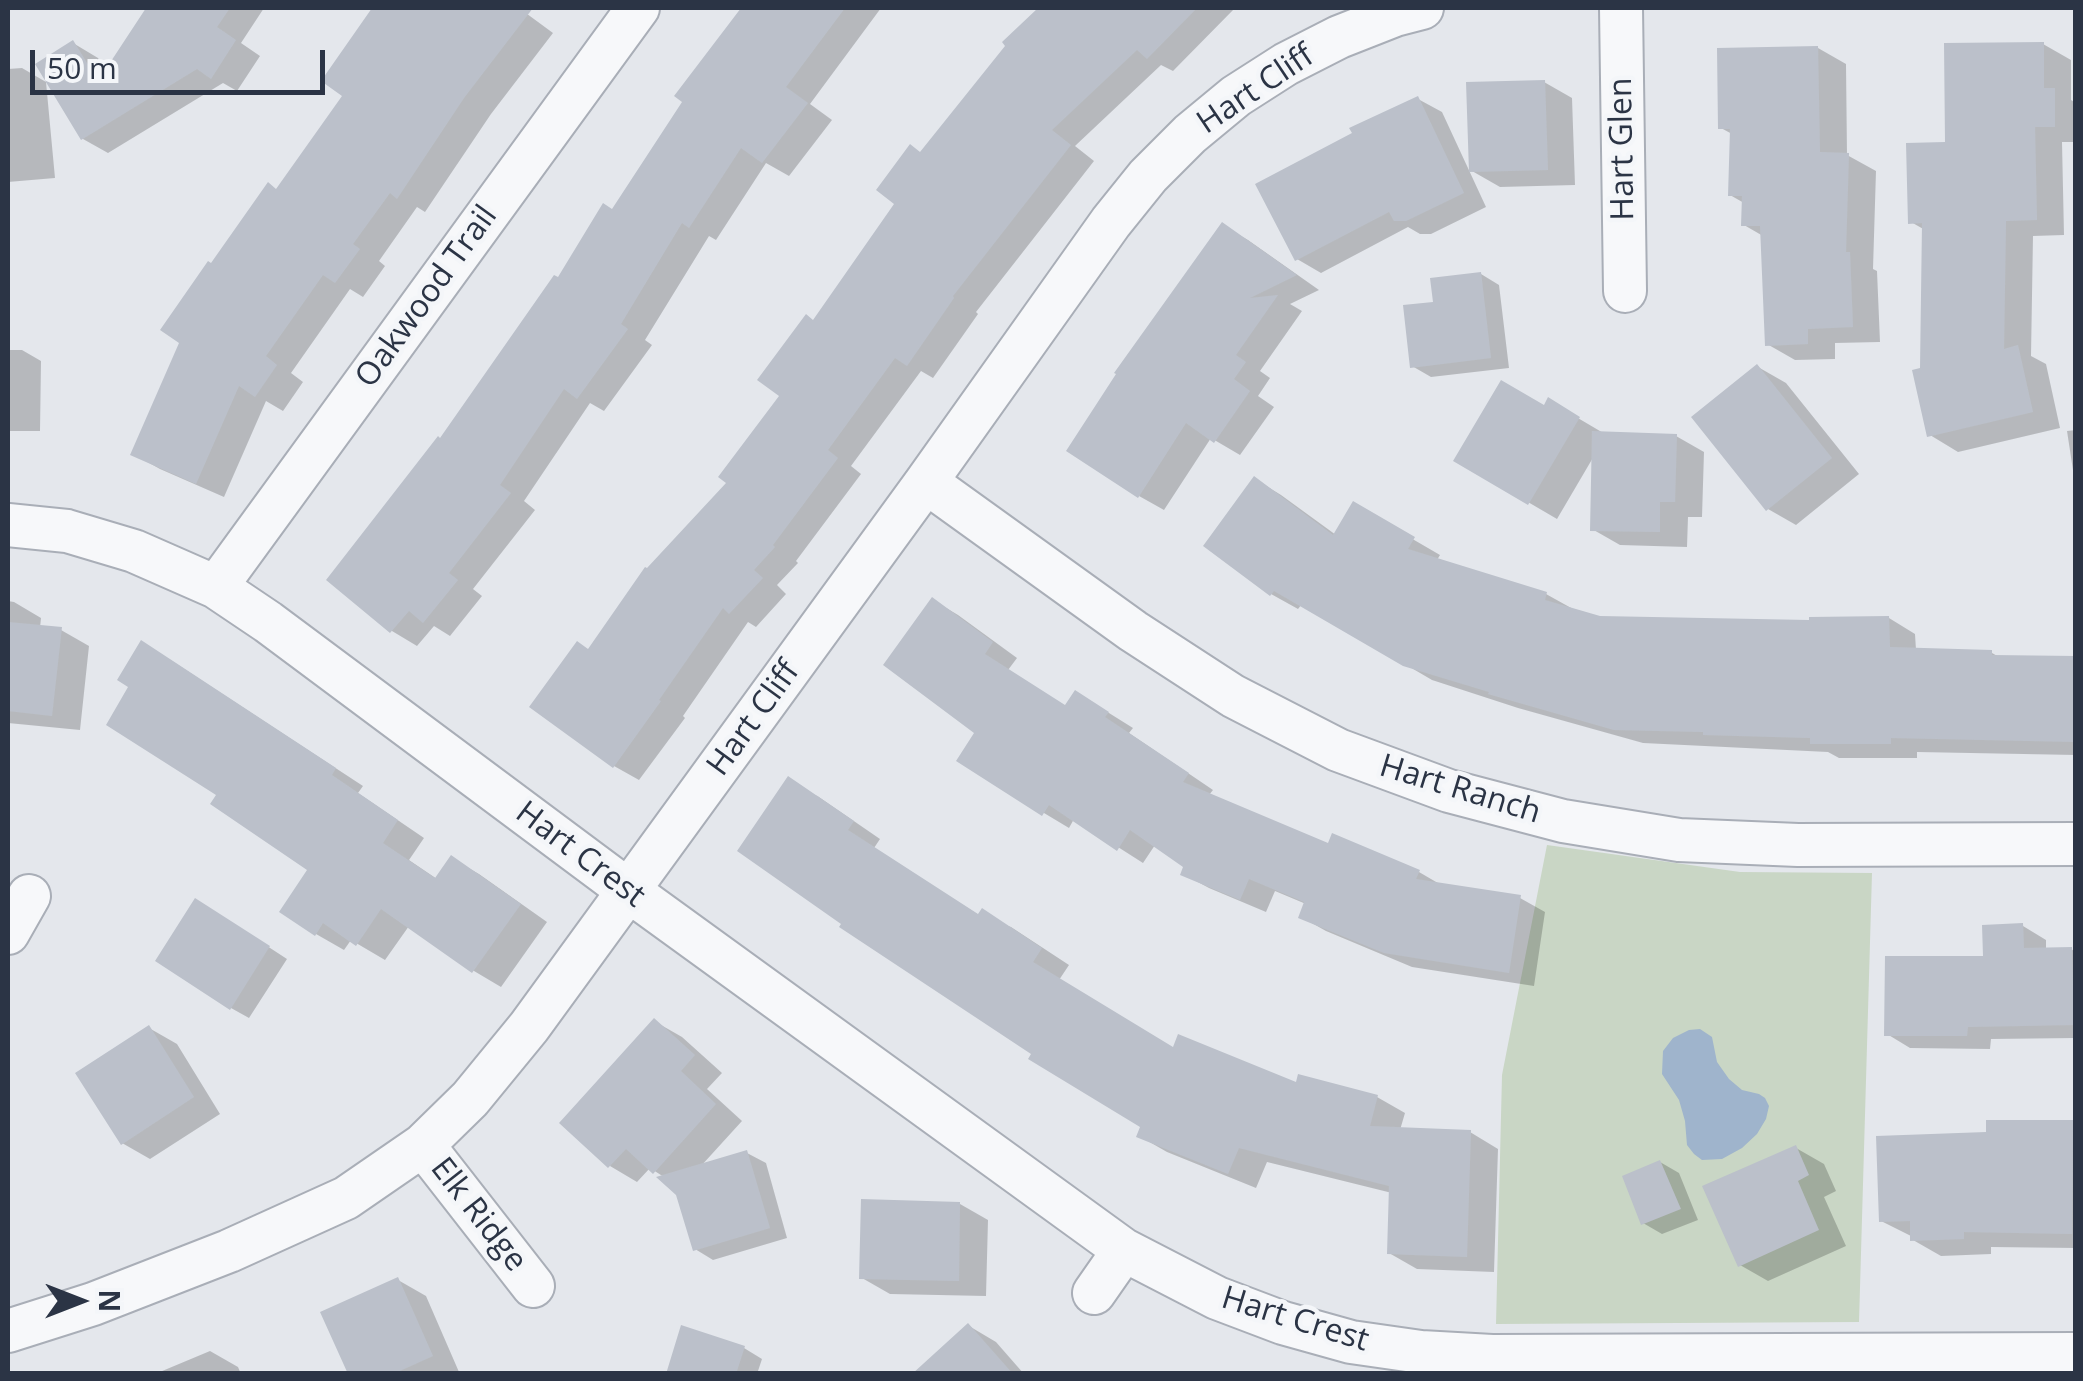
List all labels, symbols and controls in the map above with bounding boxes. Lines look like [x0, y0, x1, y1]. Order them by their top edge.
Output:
scale bar [35, 30, 330, 92]
street label: Hart Cliff [1191, 37, 1321, 143]
text: 50 m [47, 47, 117, 88]
street label: Hart Glen [1603, 77, 1643, 221]
street label: Oakwood Trail [348, 199, 506, 395]
street label: Hart Cliff [700, 654, 808, 784]
street label: Hart Ranch [1375, 747, 1545, 833]
street label: Hart Crest [508, 794, 652, 916]
street label: Elk Ridge [422, 1150, 534, 1280]
north arrow [30, 1251, 130, 1351]
street label: Hart Crest [1217, 1279, 1373, 1361]
text: N [91, 1290, 129, 1312]

